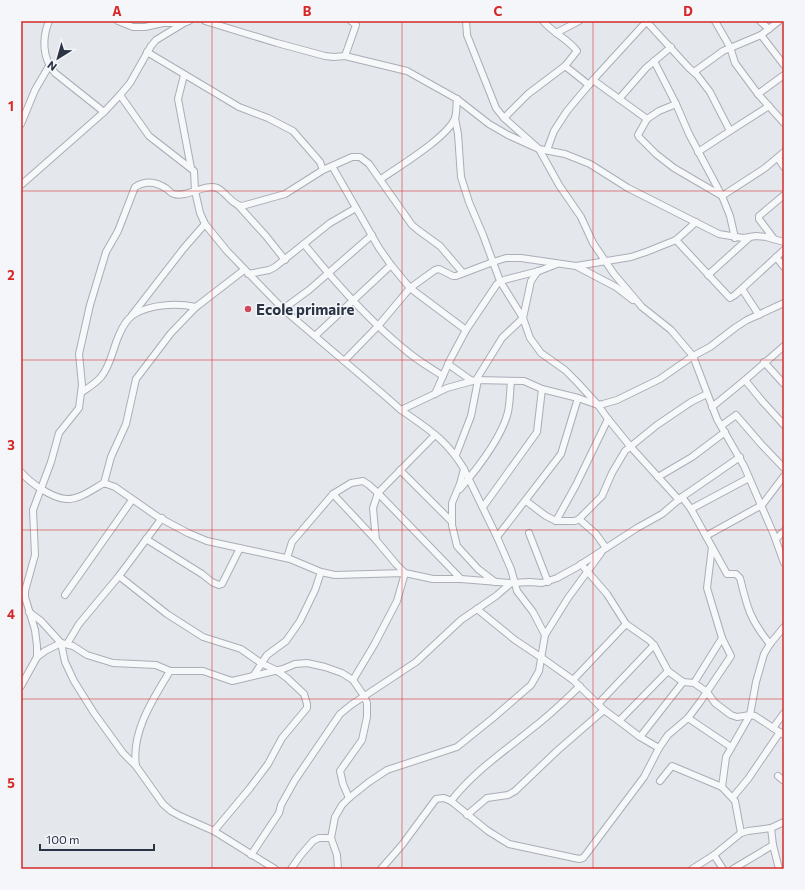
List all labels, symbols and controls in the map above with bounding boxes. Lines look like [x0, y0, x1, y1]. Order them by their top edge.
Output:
text: A [112, 3, 122, 19]
text: B [303, 3, 312, 19]
text: C [494, 3, 503, 19]
text: D [683, 3, 693, 19]
north arrow [38, 38, 78, 78]
text: N [44, 59, 59, 74]
text: 1 [8, 98, 14, 114]
text: 2 [7, 267, 15, 283]
place label: Ecole primaire [256, 300, 354, 318]
marker: Ecole primaire [243, 304, 253, 314]
text: 3 [7, 437, 15, 453]
text: 4 [7, 606, 15, 622]
text: 5 [7, 775, 15, 791]
scale bar [40, 826, 154, 852]
text: 100 m [46, 832, 80, 846]

